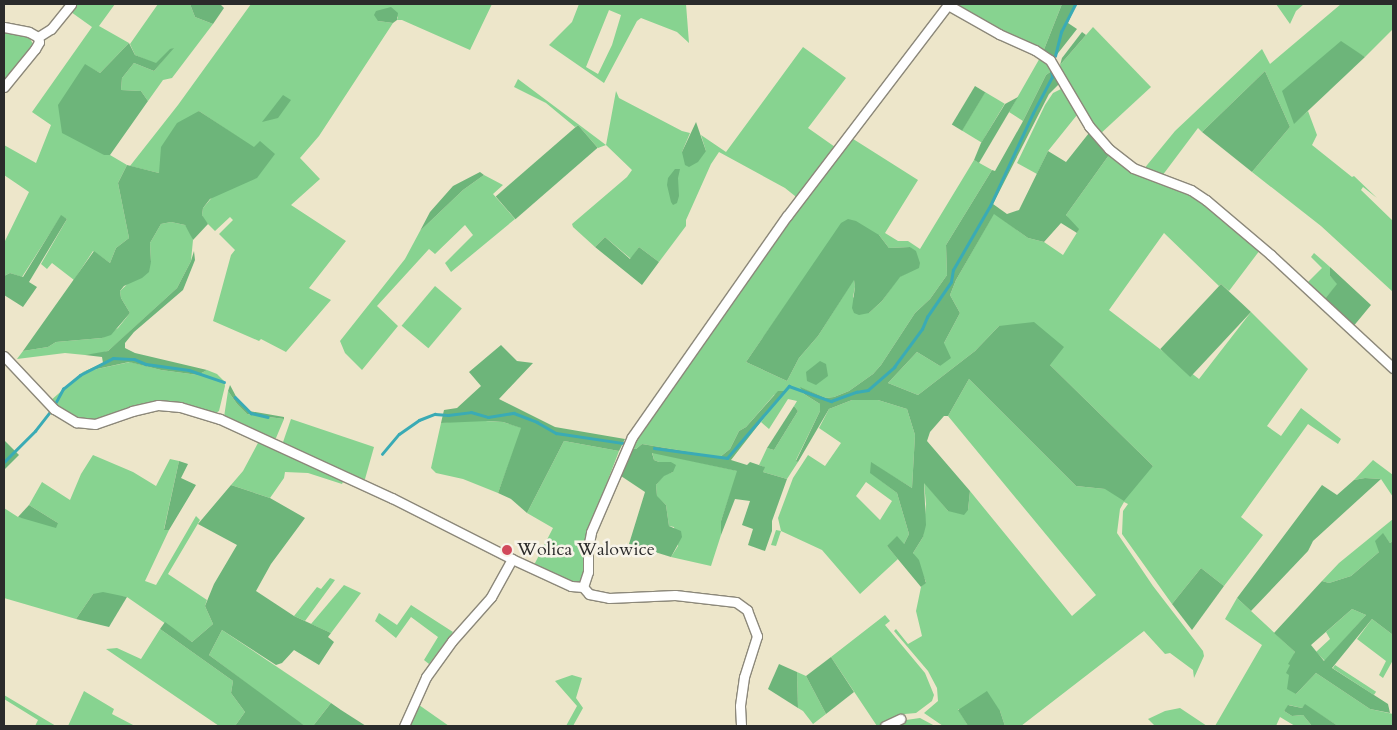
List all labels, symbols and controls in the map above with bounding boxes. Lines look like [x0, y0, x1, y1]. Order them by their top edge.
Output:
place label: Wolica Walowice [517, 539, 655, 561]
marker: Wolica Walowice [501, 544, 513, 556]

